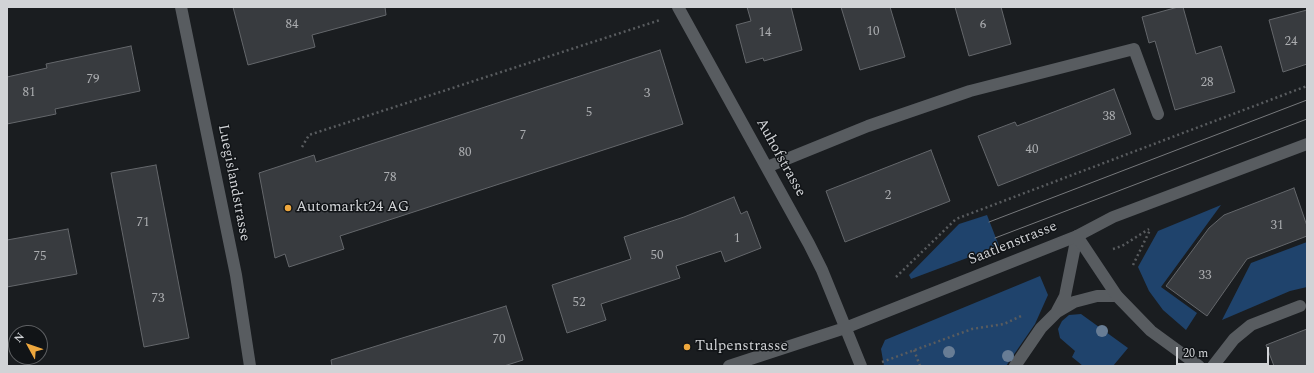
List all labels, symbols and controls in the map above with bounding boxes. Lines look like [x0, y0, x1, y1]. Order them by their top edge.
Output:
house number: 84 [286, 17, 298, 33]
house number: 6 [980, 17, 986, 33]
house number: 10 [867, 24, 879, 40]
house number: 14 [759, 25, 771, 41]
house number: 24 [1285, 34, 1297, 50]
house number: 79 [87, 72, 99, 88]
house number: 28 [1201, 75, 1213, 91]
house number: 81 [23, 85, 35, 101]
house number: 3 [644, 86, 650, 102]
house number: 5 [586, 105, 592, 121]
house number: 38 [1103, 109, 1115, 125]
street label: Auhofstrasse [751, 116, 809, 200]
street label: Luegislandstrasse [213, 123, 253, 243]
house number: 7 [520, 128, 526, 144]
house number: 40 [1026, 142, 1038, 158]
house number: 80 [459, 145, 471, 161]
house number: 78 [384, 170, 396, 186]
house number: 2 [885, 188, 891, 204]
place label: Automarkt24 AG [296, 199, 409, 217]
marker: Automarkt24 AG [283, 203, 293, 213]
house number: 71 [137, 215, 149, 231]
street label: Saatlenstrasse [966, 218, 1060, 270]
house number: 31 [1271, 218, 1283, 234]
house number: 1 [734, 231, 740, 247]
house number: 50 [651, 248, 663, 264]
house number: 75 [34, 249, 46, 265]
house number: 33 [1199, 268, 1211, 284]
house number: 73 [152, 291, 164, 307]
house number: 52 [573, 295, 585, 311]
north arrow [8, 325, 48, 365]
text: N [10, 329, 29, 347]
house number: 70 [493, 332, 505, 348]
place label: Tulpenstrasse [695, 338, 788, 356]
scale bar [1178, 339, 1271, 365]
marker: Tulpenstrasse [682, 342, 692, 352]
text: 20 m [1183, 344, 1208, 363]

